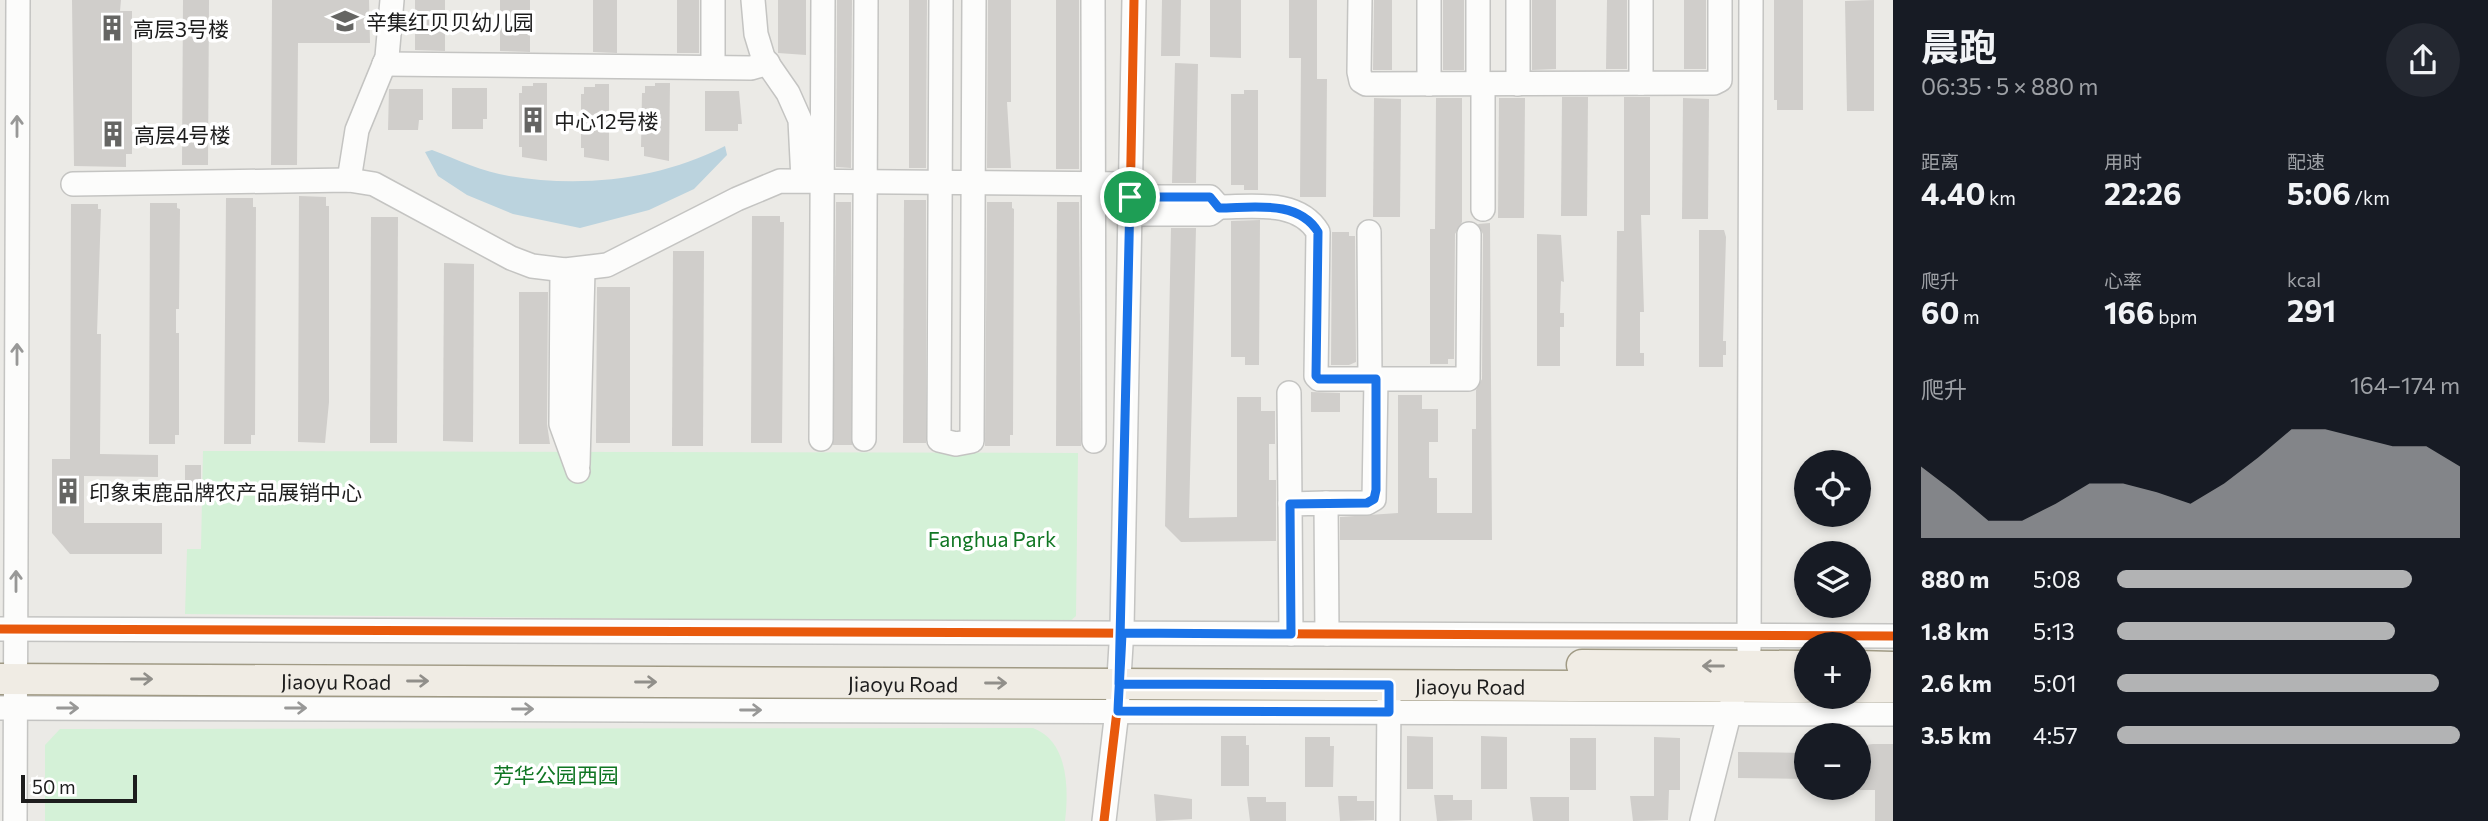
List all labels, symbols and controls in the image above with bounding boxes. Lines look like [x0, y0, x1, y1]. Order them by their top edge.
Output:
school or university icon: 辛集红贝贝幼儿园 [330, 6, 360, 36]
place label: 辛集红贝贝幼儿园 [366, 9, 534, 34]
building icon: 高层3号楼 [97, 13, 127, 43]
place label: 高层3号楼 [133, 16, 229, 41]
text: 晨跑 [1921, 22, 1997, 69]
button: share [2386, 23, 2460, 97]
text: 06:35 · 5 × 880 m [1921, 72, 2098, 100]
building icon: 中心12号楼 [518, 105, 548, 135]
place label: 中心12号楼 [554, 108, 659, 133]
one-way arrow [10, 115, 24, 138]
building icon: 高层4号楼 [98, 119, 128, 149]
place label: 高层4号楼 [134, 122, 231, 147]
text: 距离 [1921, 150, 1959, 173]
text: 用时 [2104, 150, 2142, 173]
text: 配速 [2287, 150, 2325, 173]
pin [1100, 167, 1160, 227]
text: 4.40 [1921, 174, 1985, 211]
text: 22:26 [2104, 174, 2181, 211]
text: 5:06 [2287, 174, 2351, 211]
icon: arrive [1111, 178, 1149, 216]
text: km [1985, 186, 2016, 209]
text: /km [2351, 186, 2390, 209]
text: kcal [2287, 268, 2321, 291]
text: 爬升 [1921, 269, 1959, 292]
text: 心率 [2104, 269, 2142, 292]
text: 291 [2287, 291, 2336, 328]
text: 60 [1921, 293, 1959, 330]
text: 166 [2104, 293, 2155, 330]
text: m [1959, 305, 1980, 328]
text: bpm [2155, 305, 2197, 328]
one-way arrow [10, 343, 24, 366]
text: 164–174 m [2350, 371, 2460, 399]
text: 爬升 [1921, 375, 1967, 403]
map controls [1794, 450, 1871, 800]
button: locate [1794, 450, 1871, 527]
building icon: 印象束鹿品牌农产品展销中心 [53, 476, 83, 506]
place label: 印象束鹿品牌农产品展销中心 [89, 479, 362, 504]
park label: Fanghua Park [928, 526, 1056, 551]
button: layers [1794, 541, 1871, 618]
text: 880 m [1921, 565, 1989, 593]
text: 5:08 [2033, 565, 2081, 593]
one-way arrow [9, 570, 23, 593]
text: 1.8 km [1921, 617, 1989, 645]
text: 5:13 [2033, 617, 2075, 645]
button: + [1794, 632, 1871, 709]
one-way arrow [1702, 659, 1725, 673]
street label: Jiaoyu Road [281, 668, 391, 693]
text: 2.6 km [1921, 669, 1992, 697]
text: 5:01 [2033, 669, 2076, 697]
street label: Jiaoyu Road [848, 670, 958, 696]
one-way arrow [130, 672, 153, 686]
street label: Jiaoyu Road [1415, 673, 1525, 698]
one-way arrow [406, 674, 429, 688]
one-way arrow [634, 675, 657, 689]
one-way arrow [984, 676, 1007, 690]
one-way arrow [56, 701, 79, 715]
one-way arrow [284, 701, 307, 715]
one-way arrow [511, 702, 534, 716]
one-way arrow [739, 703, 762, 717]
text: 3.5 km [1921, 721, 1991, 749]
text: 4:57 [2033, 721, 2078, 749]
button: − [1794, 723, 1871, 800]
park label: 芳华公园西园 [493, 762, 619, 787]
scale bar [21, 772, 136, 804]
text: 50 m [32, 775, 76, 798]

